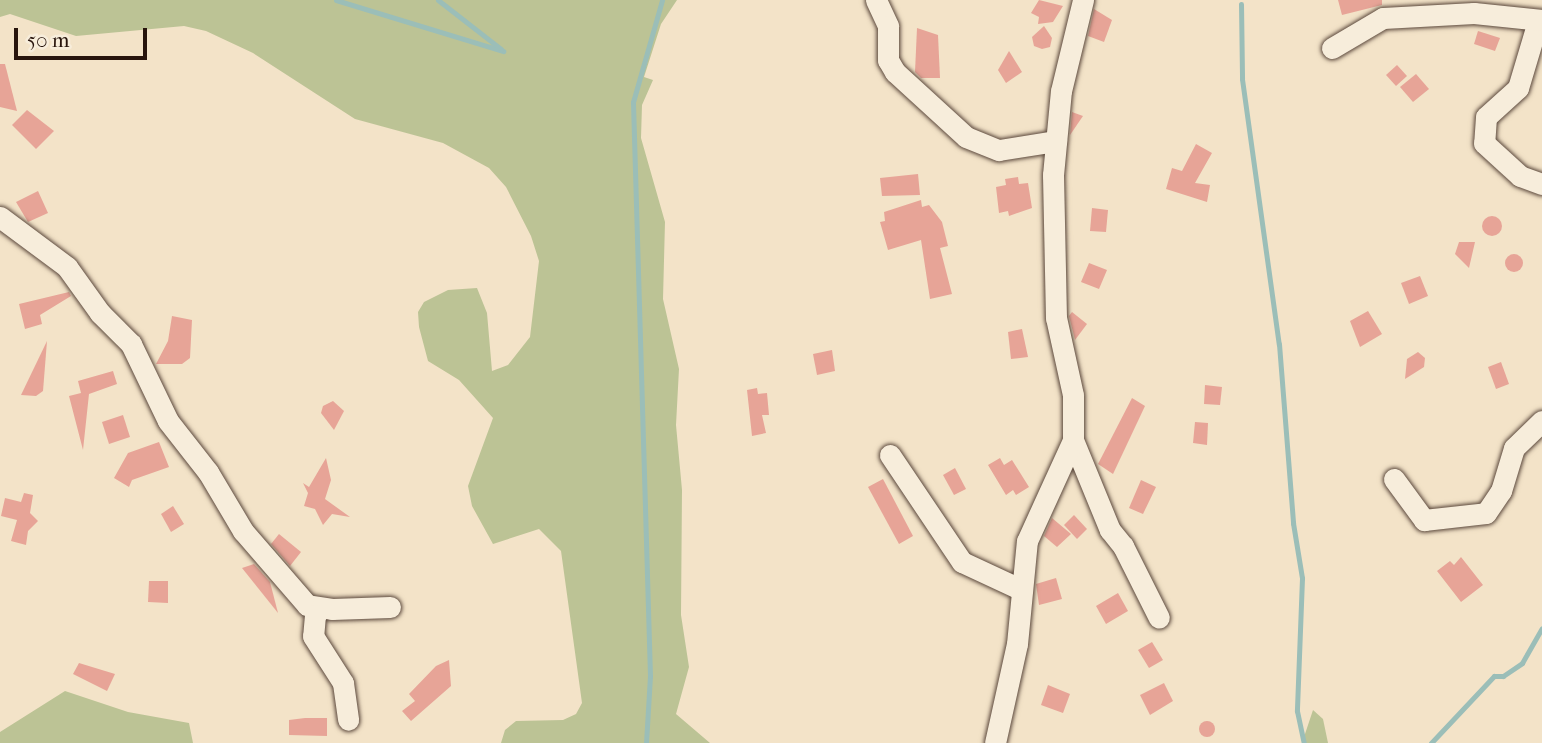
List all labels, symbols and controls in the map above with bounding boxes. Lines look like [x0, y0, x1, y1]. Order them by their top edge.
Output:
scale bar [18, 14, 150, 58]
text: 50 m [27, 28, 70, 52]

